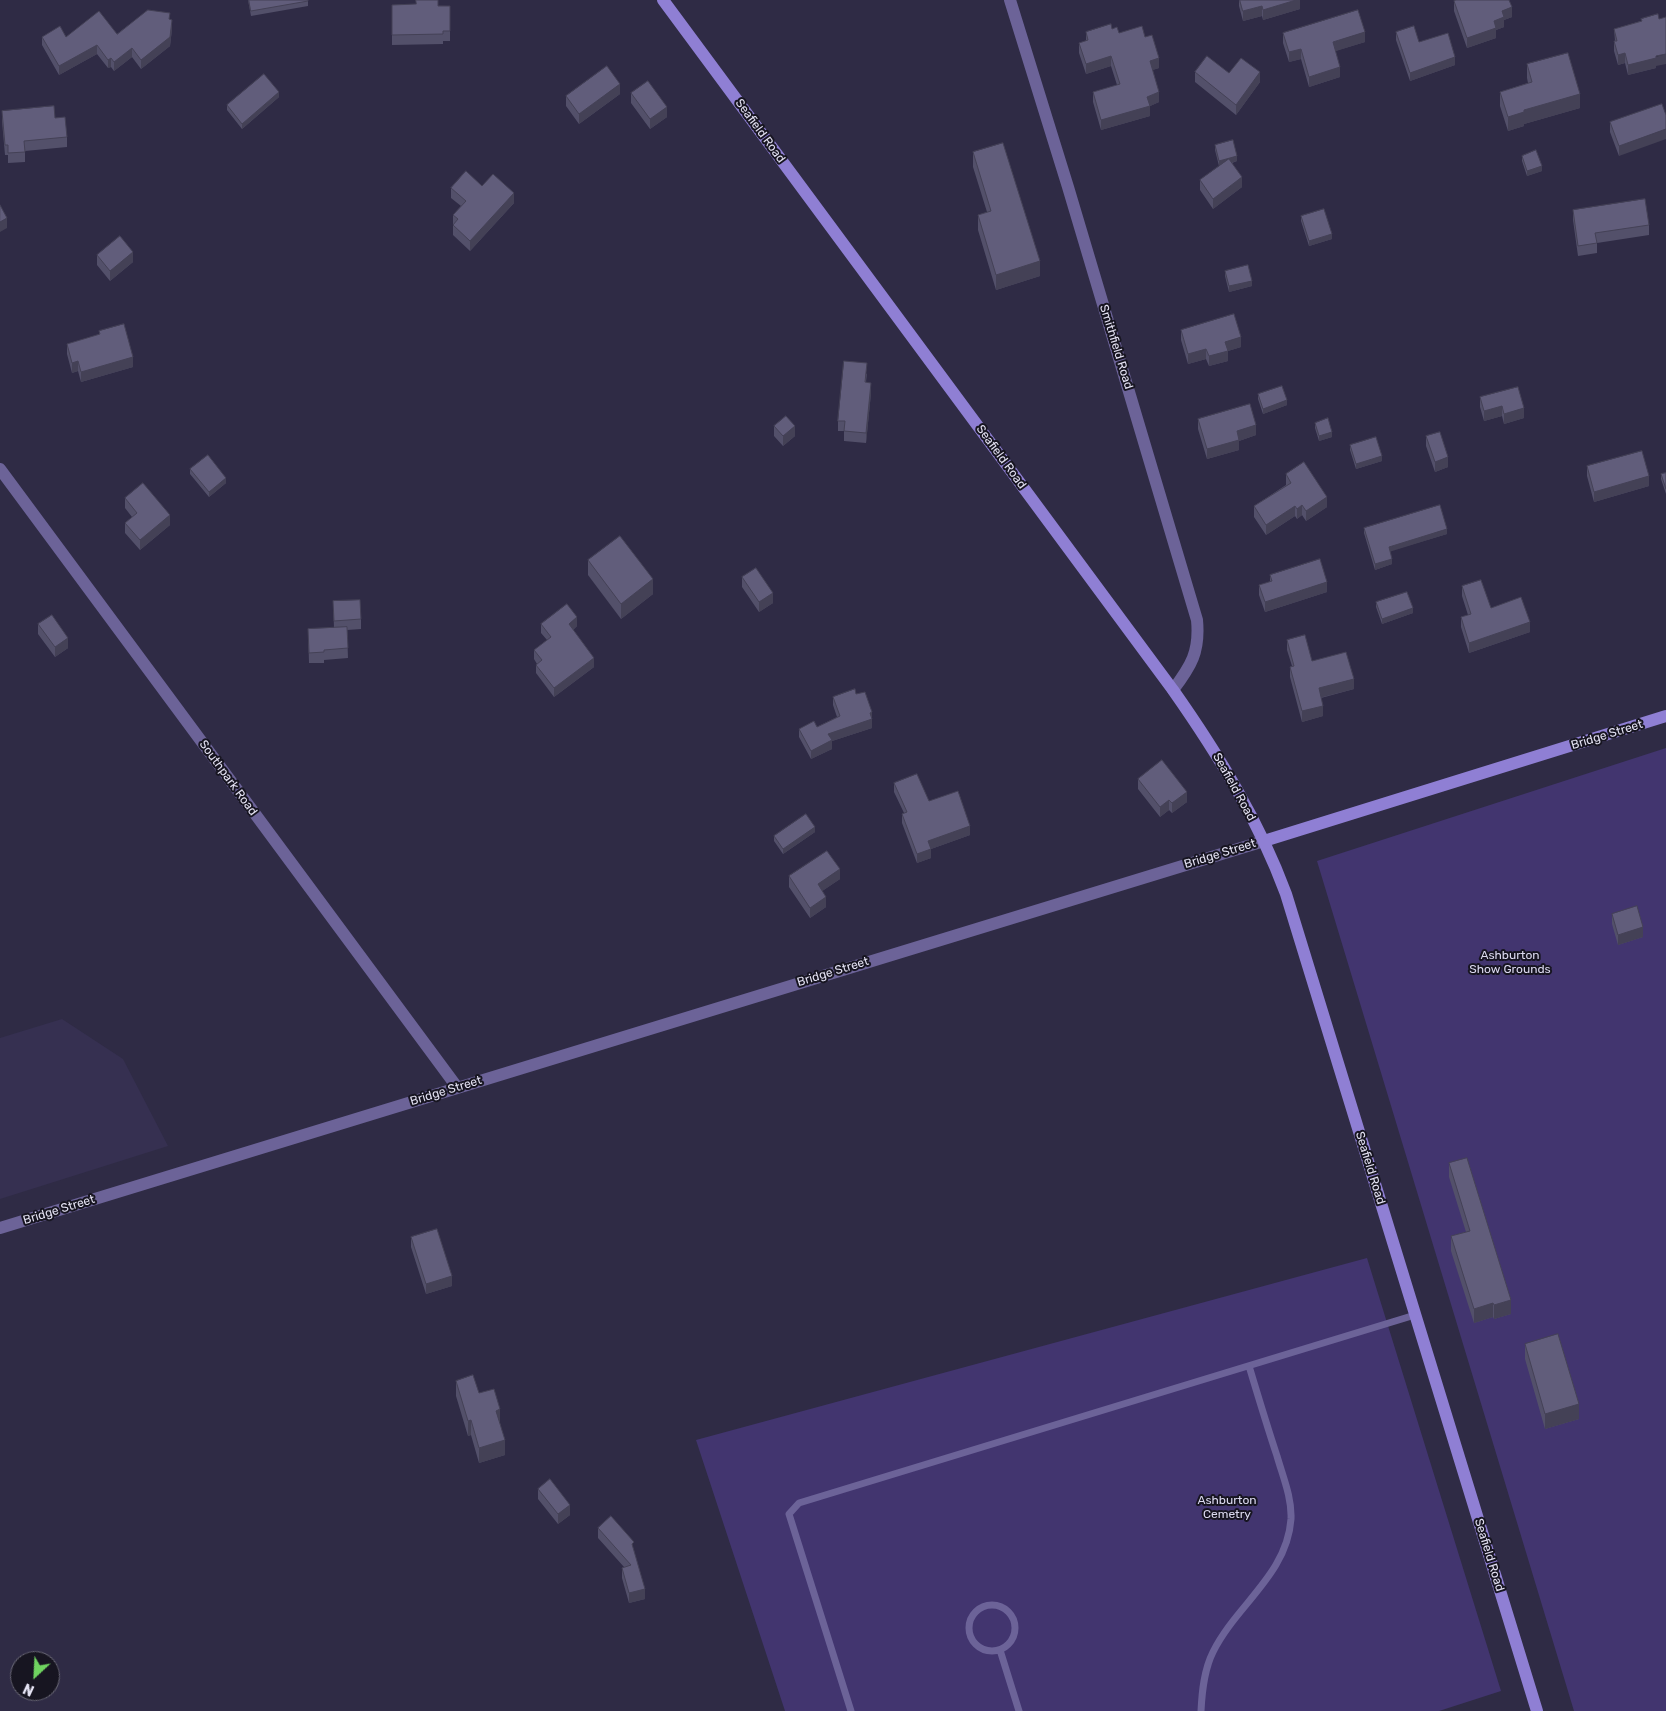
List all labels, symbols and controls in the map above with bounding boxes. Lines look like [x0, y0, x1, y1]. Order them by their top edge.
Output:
street label: Seafield Road [732, 96, 788, 166]
street label: Smithfield Road [1096, 303, 1136, 391]
street label: Seafield Road [973, 422, 1029, 492]
street label: Bridge Street [1569, 717, 1645, 753]
street label: Southpark Road [196, 738, 260, 818]
street label: Seafield Road [1209, 750, 1259, 824]
street label: Bridge Street [1182, 836, 1258, 872]
park label: Ashburton Show Grounds [1469, 949, 1551, 977]
street label: Bridge Street [795, 954, 871, 990]
street label: Bridge Street [408, 1073, 484, 1109]
street label: Seafield Road [1352, 1130, 1388, 1206]
street label: Bridge Street [21, 1192, 97, 1228]
park label: Ashburton Cemetry [1197, 1494, 1257, 1522]
street label: Seafield Road [1471, 1517, 1507, 1593]
north arrow [10, 1651, 60, 1701]
text: N [21, 1679, 37, 1699]

